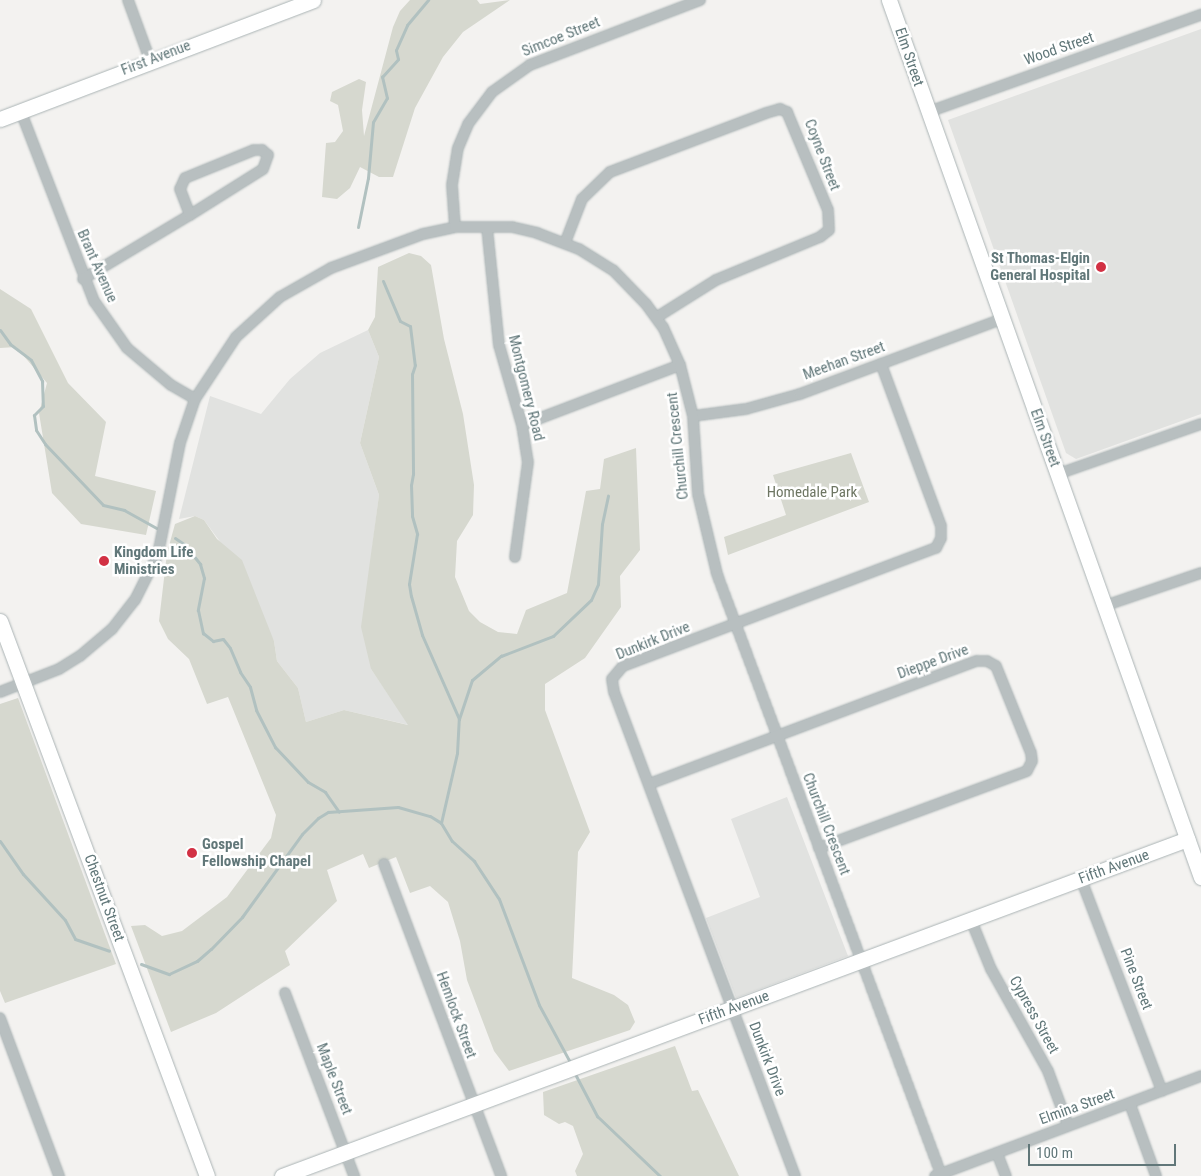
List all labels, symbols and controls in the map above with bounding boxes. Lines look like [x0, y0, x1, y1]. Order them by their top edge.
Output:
street label: Simcoe Street [519, 13, 603, 61]
street label: Elm Street [891, 25, 927, 89]
street label: Wood Street [1022, 29, 1096, 69]
street label: First Avenue [119, 36, 193, 80]
street label: Coyne Street [800, 117, 844, 193]
street label: Brant Avenue [73, 227, 121, 305]
place label: St Thomas-Elgin General Hospital [990, 249, 1090, 284]
marker: St Thomas-Elgin General Hospital [1094, 260, 1108, 274]
street label: Montgomery Road [504, 333, 548, 443]
street label: Meehan Street [801, 338, 887, 384]
street label: Churchill Crescent [663, 391, 693, 501]
street label: Elm Street [1026, 406, 1064, 470]
park label: Homedale Park [767, 484, 857, 502]
place label: Kingdom Life Ministries [114, 543, 193, 578]
marker: Kingdom Life Ministries [98, 555, 110, 567]
street label: Dunkirk Drive [613, 618, 693, 664]
street label: Dieppe Drive [895, 641, 971, 683]
street label: Churchill Crescent [798, 770, 854, 878]
place label: Gospel Fellowship Chapel [202, 835, 311, 870]
street label: Fifth Avenue [1076, 846, 1152, 888]
marker: Gospel Fellowship Chapel [186, 847, 198, 859]
street label: Chestnut Street [80, 852, 128, 944]
street label: Pine Street [1116, 946, 1156, 1012]
street label: Hemlock Street [432, 969, 480, 1061]
street label: Cypress Street [1005, 973, 1063, 1057]
street label: Fifth Avenue [696, 987, 772, 1029]
street label: Dunkirk Drive [745, 1019, 789, 1099]
street label: Maple Street [312, 1041, 356, 1117]
street label: Elmina Street [1037, 1085, 1117, 1129]
scale bar [1031, 1134, 1178, 1166]
text: 100 m [1036, 1144, 1073, 1162]

